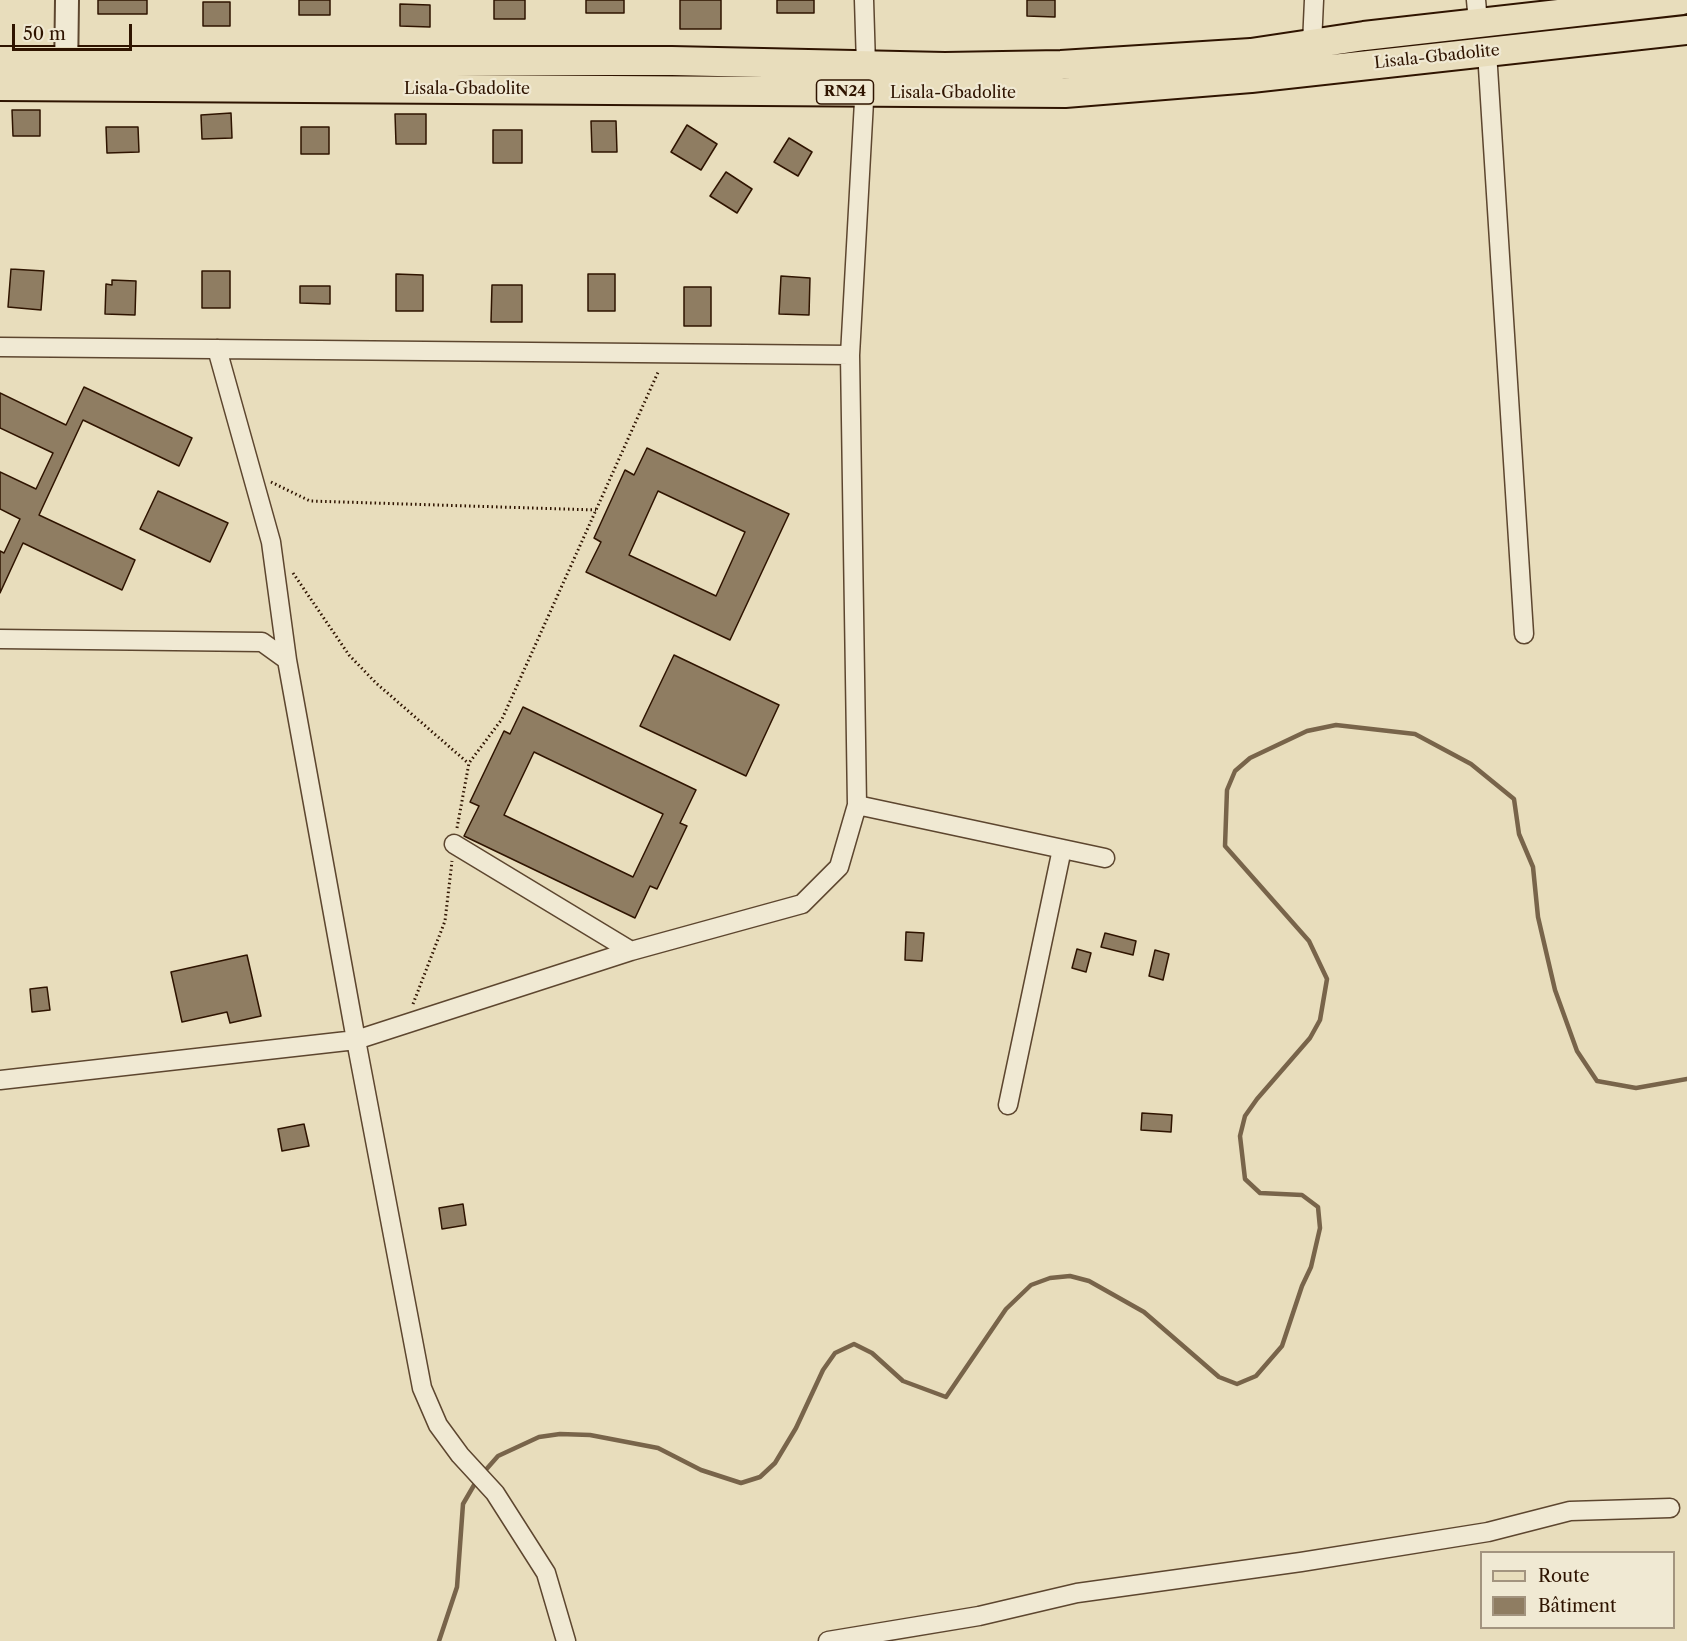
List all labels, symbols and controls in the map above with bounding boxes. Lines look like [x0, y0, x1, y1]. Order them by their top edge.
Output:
scale bar [15, 12, 135, 50]
text: 50 m [23, 23, 66, 45]
street label: Lisala-Gbadolite [1373, 41, 1501, 73]
street label: Lisala-Gbadolite [404, 79, 530, 99]
road number: RN24 [816, 80, 874, 104]
street label: Lisala-Gbadolite [890, 83, 1016, 103]
legend [1480, 1551, 1675, 1629]
text: Route [1538, 1565, 1590, 1587]
text: Bâtiment [1538, 1595, 1616, 1617]

